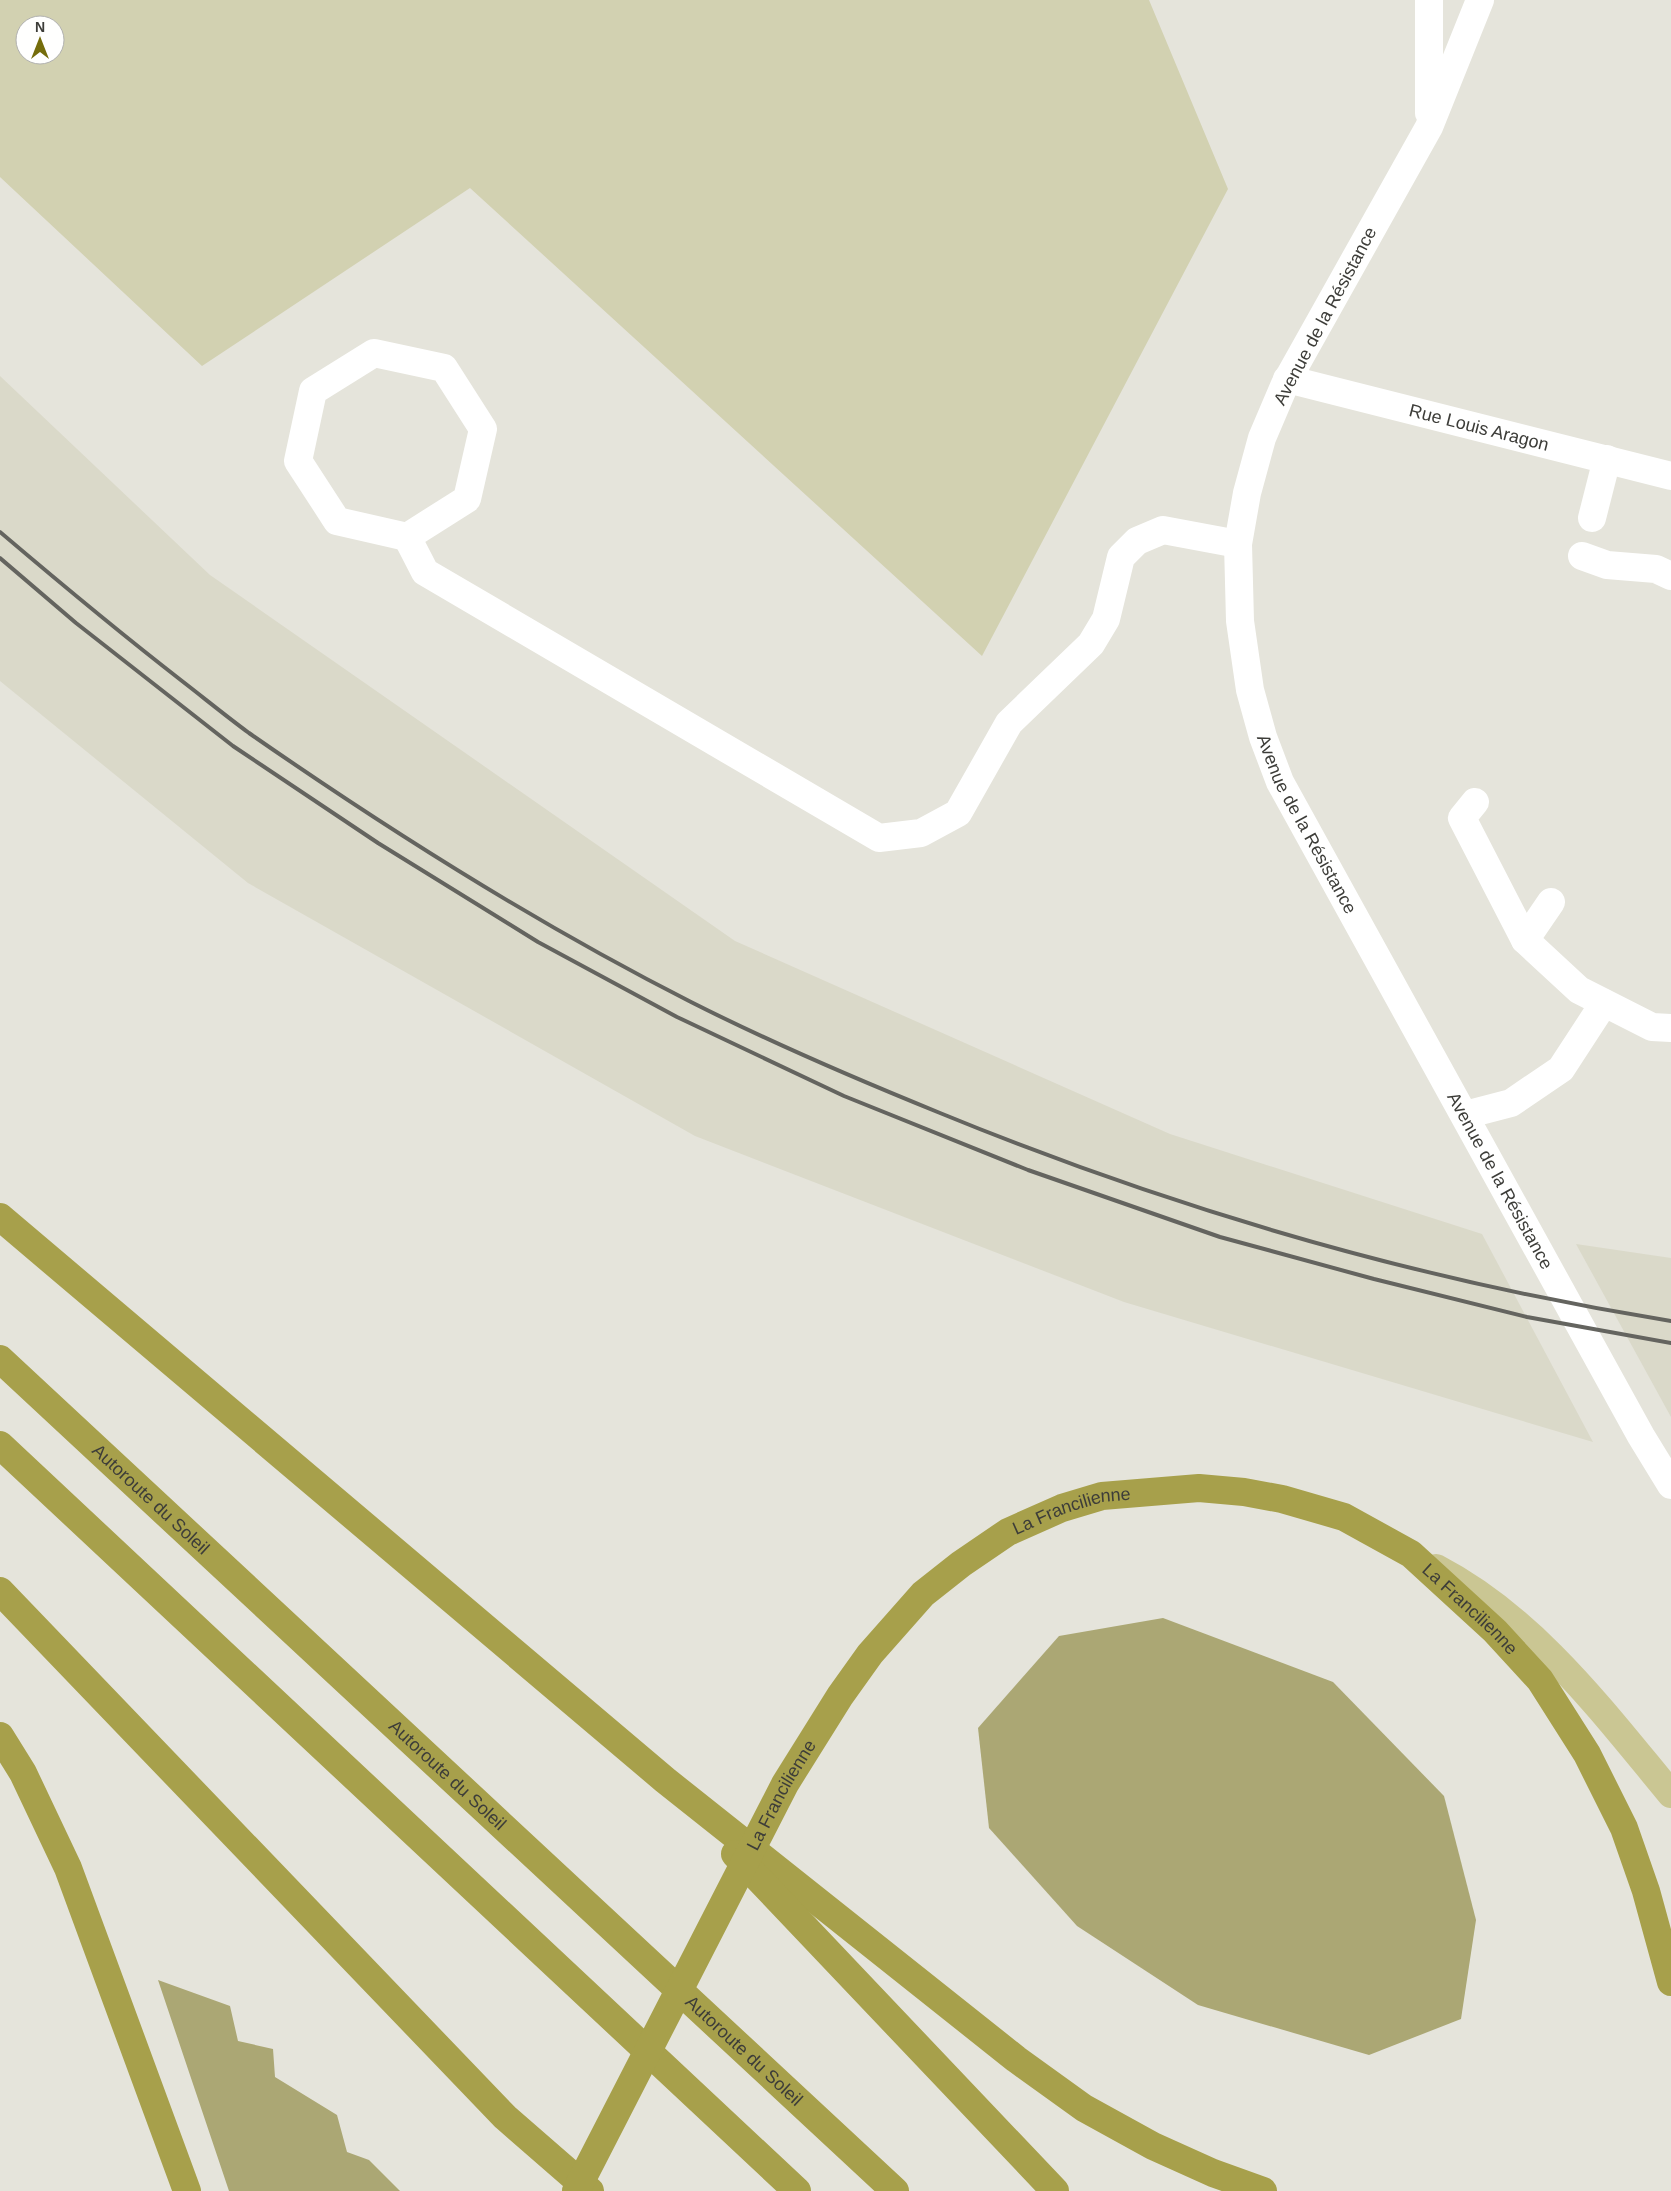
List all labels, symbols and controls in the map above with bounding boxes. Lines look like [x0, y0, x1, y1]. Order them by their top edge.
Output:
north arrow [15, 15, 65, 65]
text: N [35, 19, 45, 35]
street label: Avenue de la Résistance [1270, 224, 1380, 408]
street label: Rue Louis Aragon [1407, 400, 1551, 455]
street label: Avenue de la Résistance [1253, 732, 1361, 917]
street label: Avenue de la Résistance [1443, 1089, 1557, 1273]
street label: Autoroute du Soleil [88, 1440, 213, 1558]
street label: La Francilienne [1010, 1484, 1131, 1539]
street label: La Francilienne [1418, 1560, 1521, 1659]
street label: Autoroute du Soleil [385, 1716, 510, 1834]
street label: La Francilienne [743, 1736, 820, 1854]
street label: Autoroute du Soleil [682, 1992, 807, 2110]

